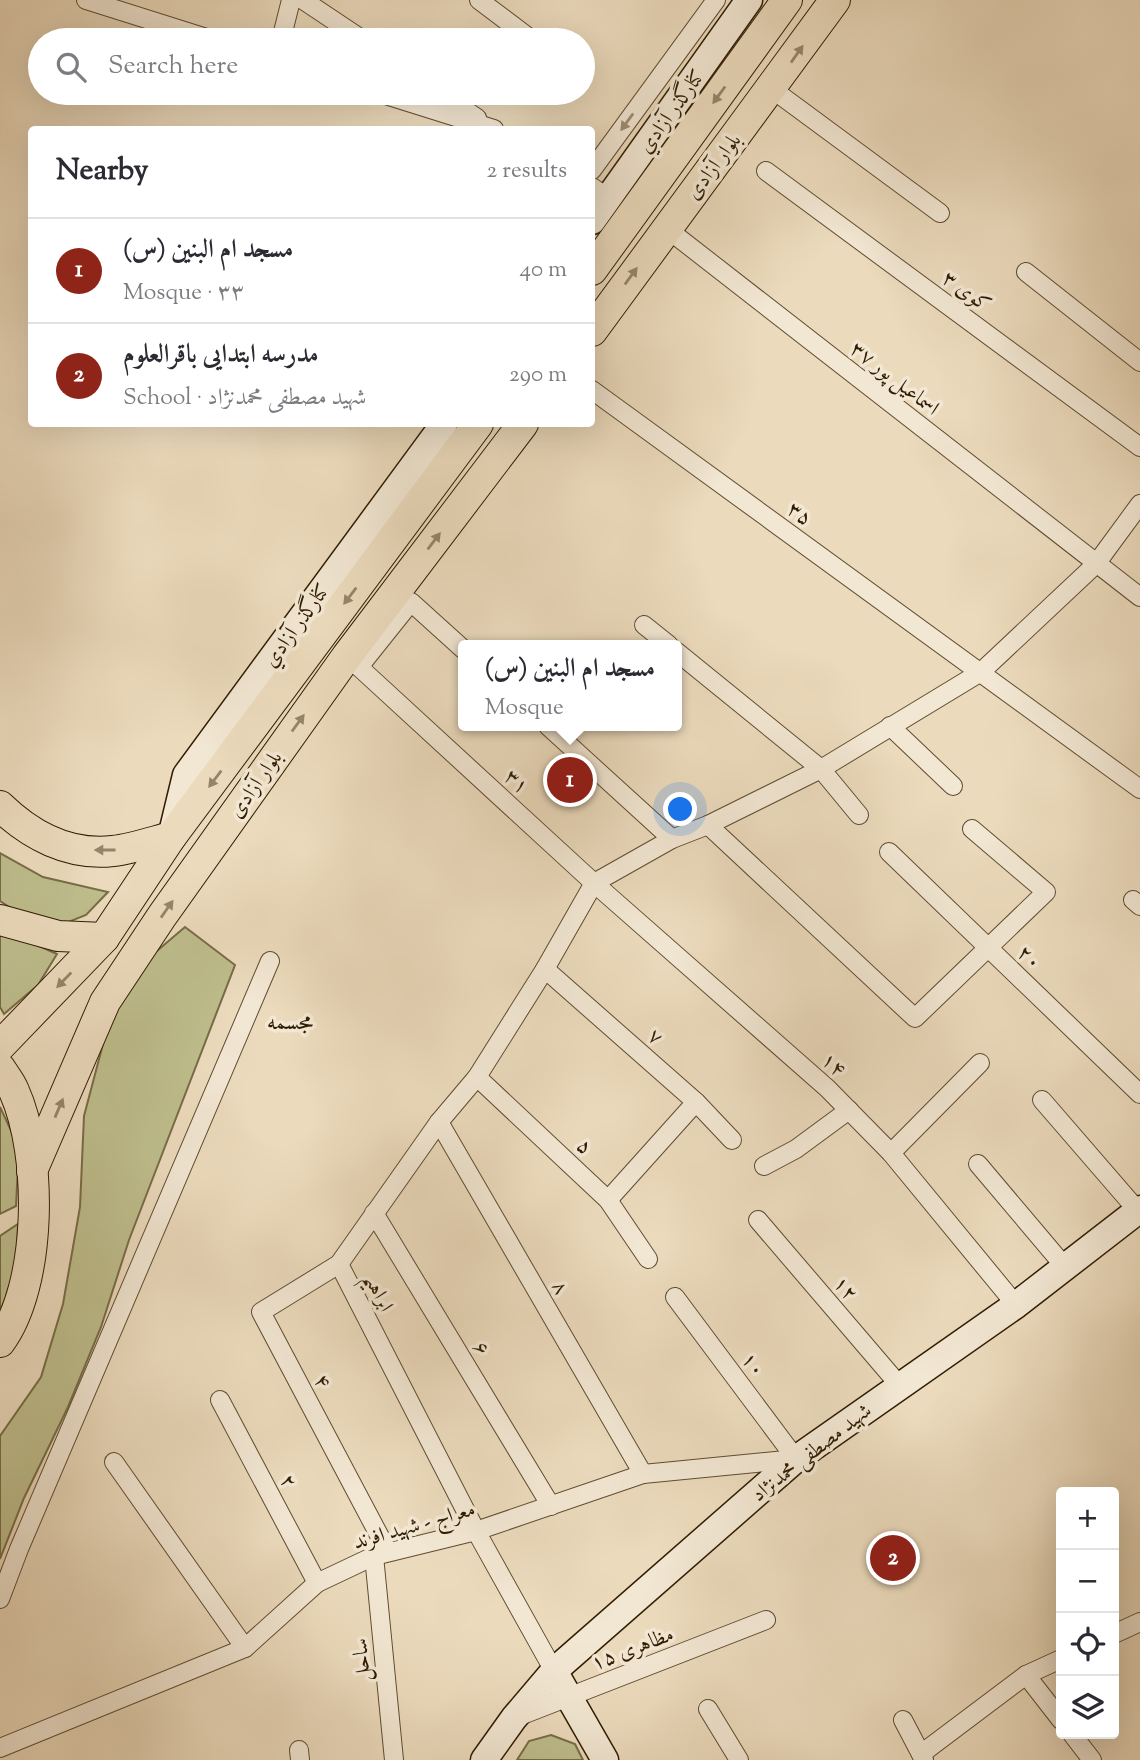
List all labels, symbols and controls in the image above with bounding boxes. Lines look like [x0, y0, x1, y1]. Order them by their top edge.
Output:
search box [28, 28, 595, 105]
one-way arrow [789, 45, 803, 63]
icon: search [52, 48, 90, 86]
text: Search here [108, 48, 238, 85]
street label: کنارگذر آزادي [630, 63, 713, 160]
one-way arrow [712, 86, 726, 104]
one-way arrow [620, 113, 634, 131]
street label: بلوار آزادی [680, 128, 750, 207]
text: Nearby [56, 150, 148, 193]
text: 2 results [487, 155, 567, 188]
text: مسجد ام البنین (س) [123, 232, 293, 269]
text: 1 [75, 254, 83, 287]
text: 40 m [520, 254, 567, 287]
street label: کوی ۳ [935, 265, 996, 321]
one-way arrow [624, 267, 638, 285]
text: Mosque · ۳۳ [123, 277, 245, 310]
street label: اسماعیل پور ۳۷ [843, 335, 945, 424]
text: مدرسه ابتدایی باقرالعلوم [123, 337, 319, 374]
text: 2 [74, 359, 84, 392]
text: 290 m [509, 359, 567, 392]
text: School · شهید مصطفی محمدنژاد [123, 382, 367, 415]
street label: ۳۵ [780, 495, 818, 534]
one-way arrow [427, 531, 441, 550]
street label: کنارگذر آزادي [255, 577, 338, 674]
one-way arrow [343, 587, 357, 606]
popup [458, 640, 682, 731]
text: مسجد ام البنین (س) [485, 651, 655, 688]
text: Mosque [485, 692, 564, 725]
one-way arrow [291, 714, 305, 732]
street label: بلوار آزادی [222, 745, 291, 825]
pin: 1 [547, 754, 593, 806]
street label: ۳۱ [496, 763, 535, 802]
one-way arrow [208, 770, 222, 788]
your location [663, 792, 697, 826]
one-way arrow [94, 844, 116, 856]
one-way arrow [160, 900, 174, 918]
street label: ۲۰ [1009, 939, 1048, 978]
one-way arrow [56, 971, 72, 988]
district label: مجسمه [267, 1007, 313, 1040]
street label: ۷ [640, 1022, 669, 1053]
street label: ۱۴ [813, 1046, 852, 1085]
one-way arrow [53, 1098, 65, 1118]
street label: ۵ [569, 1132, 598, 1162]
street label: ابراهیم [351, 1268, 400, 1320]
street label: ۱۲ [825, 1270, 864, 1308]
street label: ۸ [543, 1275, 575, 1301]
street label: ۶ [464, 1336, 496, 1362]
street label: ۱۰ [733, 1346, 772, 1384]
street label: ۴ [305, 1369, 337, 1394]
street label: شهید مصطفی محمدنژاد [746, 1397, 879, 1510]
street label: ۲ [271, 1469, 303, 1494]
map controls [1056, 1487, 1119, 1739]
button: + [1056, 1487, 1119, 1550]
street label: معراج - شهید افرند [350, 1495, 480, 1561]
pin: 2 [870, 1532, 916, 1584]
button: − [1056, 1550, 1119, 1613]
button: locate [1056, 1613, 1119, 1676]
street label: ۱۵ مظاهری [587, 1620, 678, 1679]
street label: ساحل [346, 1637, 380, 1683]
button: layers [1056, 1676, 1119, 1739]

